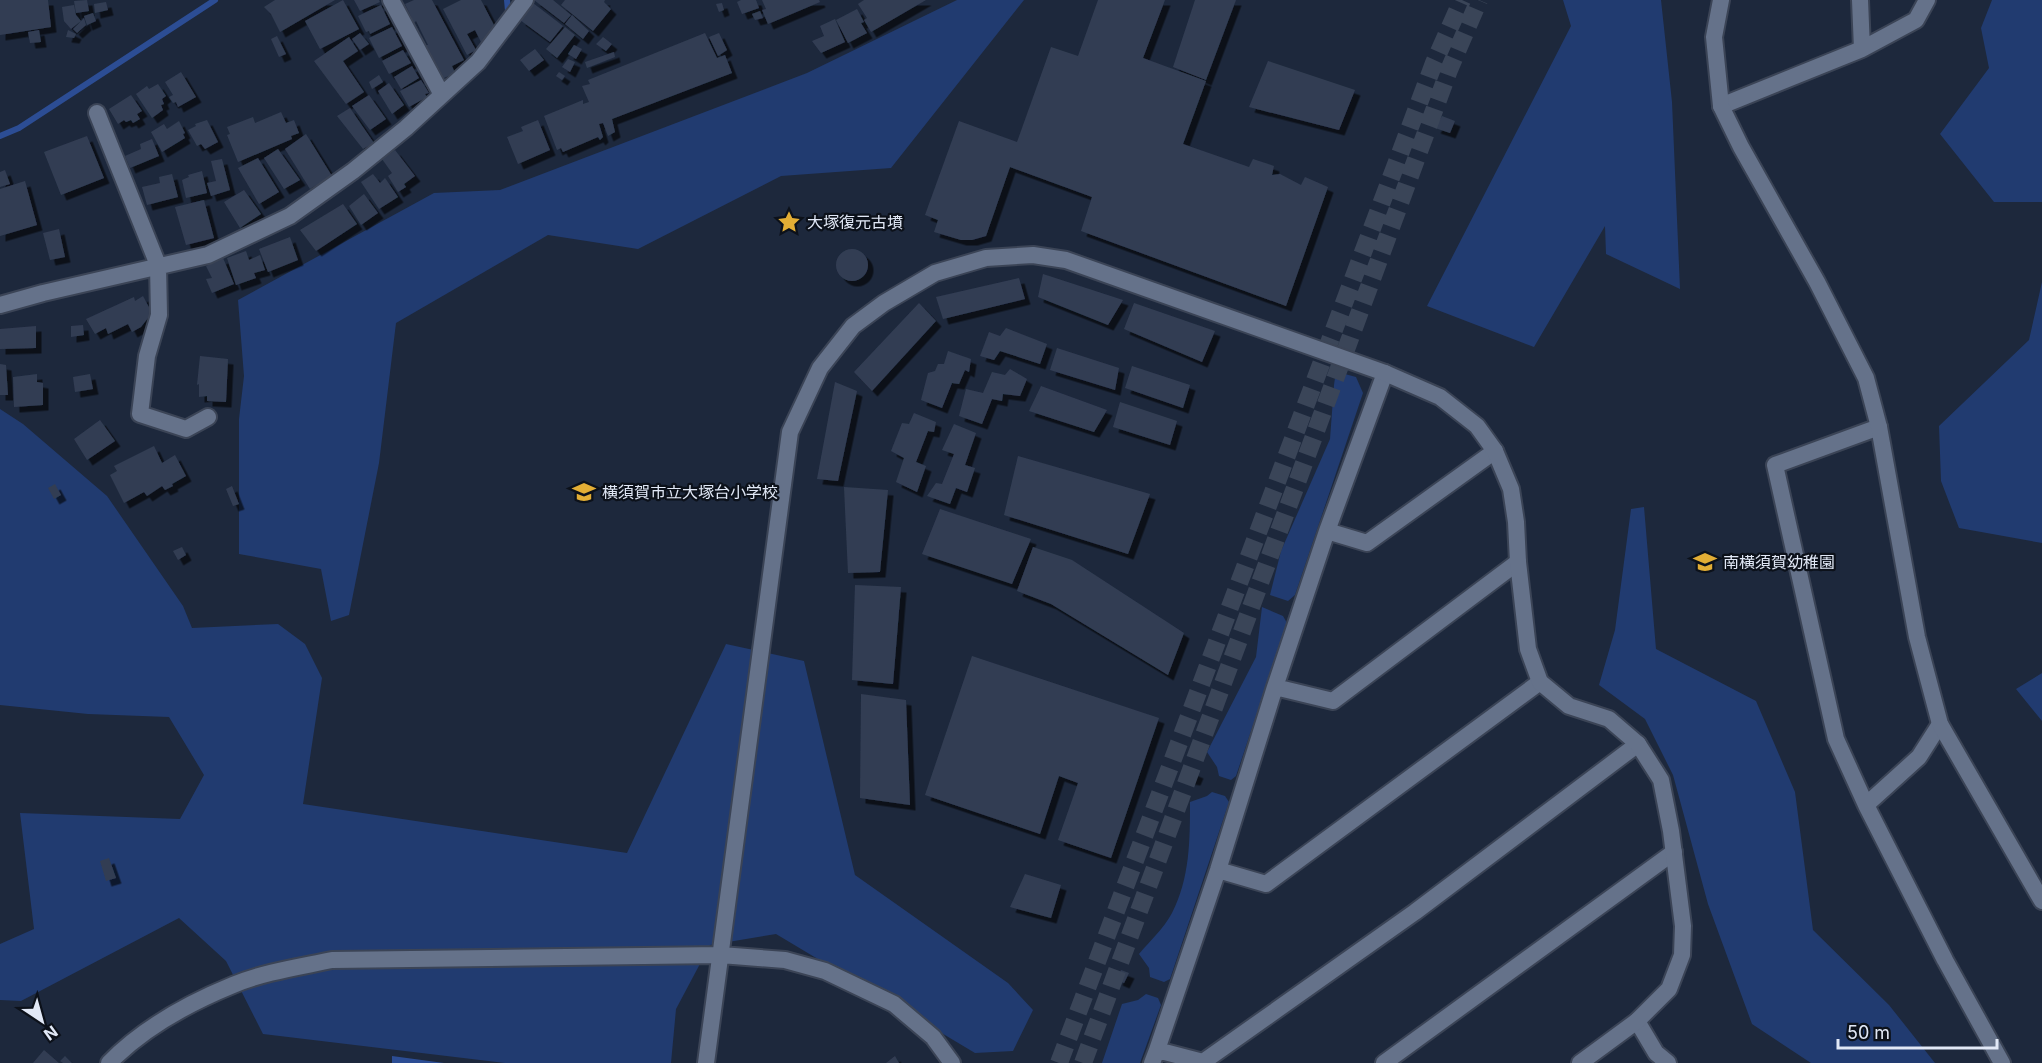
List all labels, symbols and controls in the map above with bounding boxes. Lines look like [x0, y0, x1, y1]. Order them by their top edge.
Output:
place icon: 大塚復元古墳 [776, 209, 802, 235]
place label: 大塚復元古墳 [807, 212, 903, 232]
school or university icon: 横須賀市立大塚台小学校 [571, 479, 597, 505]
place label: 横須賀市立大塚台小学校 [602, 482, 778, 502]
school or university icon: 南横須賀幼稚園 [1692, 549, 1718, 575]
place label: 南横須賀幼稚園 [1723, 552, 1835, 572]
north arrow [12, 991, 72, 1051]
scale bar [1838, 1012, 1997, 1050]
text: N [40, 1021, 62, 1045]
text: 50 m [1847, 1022, 1890, 1043]

